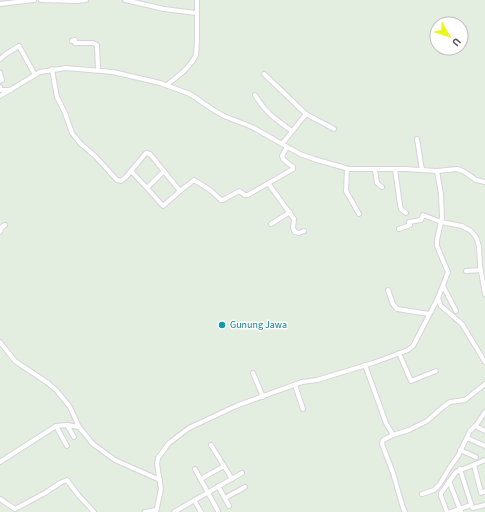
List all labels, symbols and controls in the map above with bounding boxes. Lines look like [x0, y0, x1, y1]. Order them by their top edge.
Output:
north arrow [429, 16, 469, 56]
text: U [448, 34, 465, 50]
place label: Gunung Jawa [230, 318, 287, 332]
marker: Gunung Jawa [217, 320, 227, 330]

